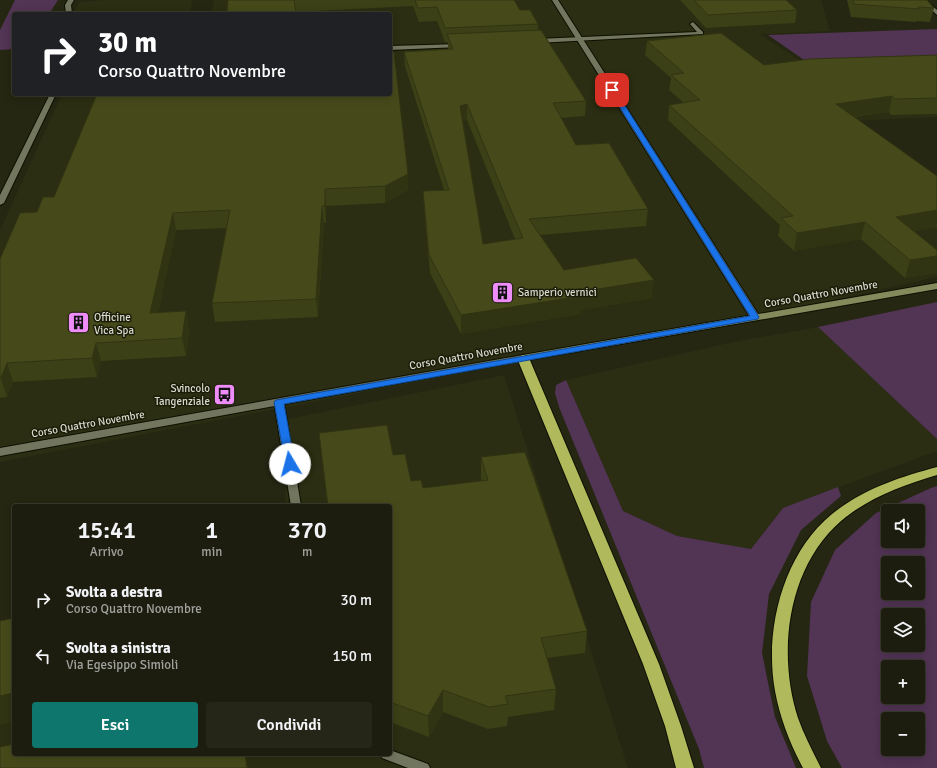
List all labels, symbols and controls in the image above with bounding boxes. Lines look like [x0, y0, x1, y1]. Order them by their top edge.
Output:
text: 30 m [98, 26, 157, 60]
icon: right [32, 28, 84, 80]
text: Corso Quattro Novembre [98, 60, 286, 82]
pin [595, 73, 629, 107]
icon: arrive [601, 79, 623, 101]
street label: Corso Quattro Novembre [763, 278, 879, 310]
building icon: Samperio vernici [490, 279, 516, 305]
place label: Samperio vernici [518, 286, 597, 299]
building icon: Officine Vica Spa [65, 310, 91, 336]
place label: Officine Vica Spa [94, 311, 134, 337]
street label: Corso Quattro Novembre [408, 340, 524, 372]
bus stop icon: Svincolo Tangenziale [212, 381, 238, 407]
place label: Svincolo Tangenziale [154, 382, 210, 408]
street label: Corso Quattro Novembre [30, 408, 146, 440]
position arrow [269, 443, 311, 485]
map controls [881, 504, 925, 756]
button: sound [881, 504, 925, 548]
text: 15:41 [77, 515, 136, 545]
text: 1 [205, 515, 218, 545]
text: 370 [288, 515, 327, 545]
text: Arrivo [90, 544, 124, 560]
text: min [201, 544, 222, 560]
text: m [302, 544, 312, 560]
button: search [881, 556, 925, 600]
text: Svolta a destra [66, 583, 162, 601]
icon: right [32, 589, 54, 611]
text: 30 m [341, 591, 372, 609]
text: Corso Quattro Novembre [66, 601, 202, 617]
button: layers [881, 608, 925, 652]
text: Svolta a sinistra [66, 639, 171, 657]
icon: left [32, 645, 54, 667]
text: 150 m [332, 647, 372, 665]
text: Via Egesippo Simioli [66, 657, 178, 673]
button: + [881, 660, 925, 704]
button: Esci [32, 702, 198, 748]
button: Condividi [206, 702, 372, 748]
button: − [881, 712, 925, 756]

